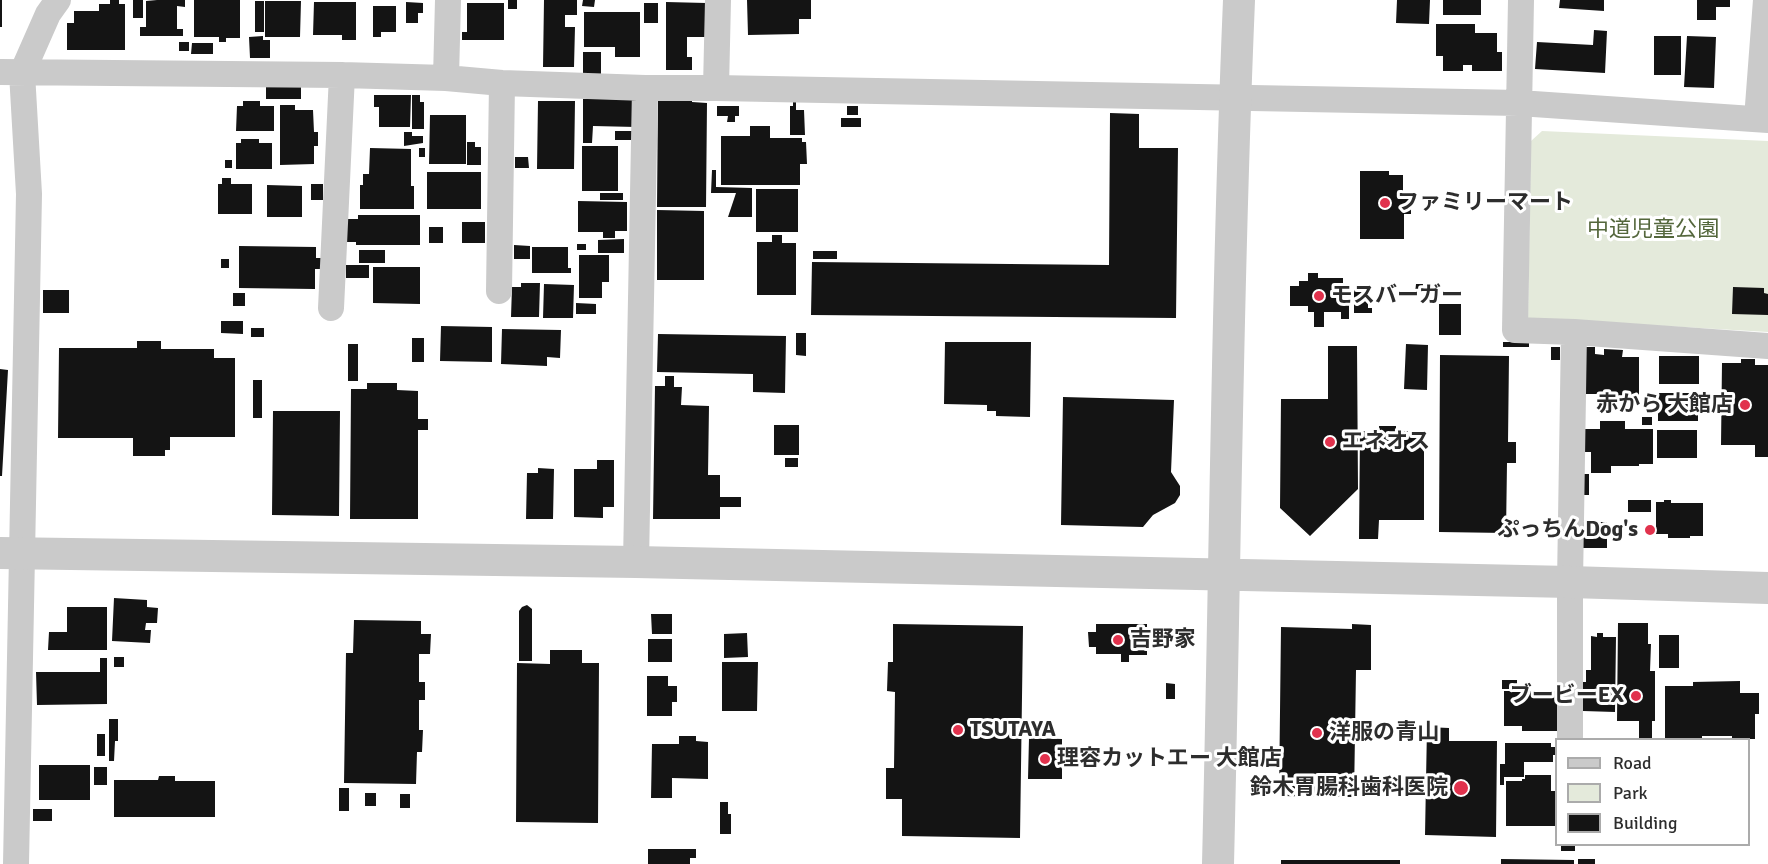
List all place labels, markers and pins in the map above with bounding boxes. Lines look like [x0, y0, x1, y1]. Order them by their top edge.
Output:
place label: ファミリーマート [1397, 190, 1573, 216]
marker: ファミリーマート [1378, 196, 1392, 210]
place label: モスバーガー [1331, 283, 1463, 309]
marker: モスバーガー [1312, 289, 1326, 303]
place label: 赤から 大館店 [1596, 392, 1733, 418]
marker: 赤から 大館店 [1738, 398, 1752, 412]
place label: エネオス [1342, 429, 1430, 455]
marker: エネオス [1323, 435, 1337, 449]
place label: ぷっちんDog's [1497, 517, 1638, 543]
marker: ぷっちんDog's [1643, 523, 1657, 537]
place label: 吉野家 [1130, 627, 1196, 653]
marker: 吉野家 [1111, 633, 1125, 647]
place label: ブービーEX [1510, 683, 1624, 709]
marker: ブービーEX [1629, 689, 1643, 703]
place label: TSUTAYA [970, 717, 1056, 743]
place label: 洋服の青山 [1329, 720, 1439, 746]
marker: TSUTAYA [951, 723, 965, 737]
marker: 洋服の青山 [1310, 726, 1324, 740]
place label: 理容カットエー 大館店 [1057, 746, 1282, 772]
marker: 理容カットエー 大館店 [1038, 752, 1052, 766]
place label: 鈴木胃腸科歯科医院 [1250, 775, 1448, 801]
marker: 鈴木胃腸科歯科医院 [1452, 779, 1470, 797]

